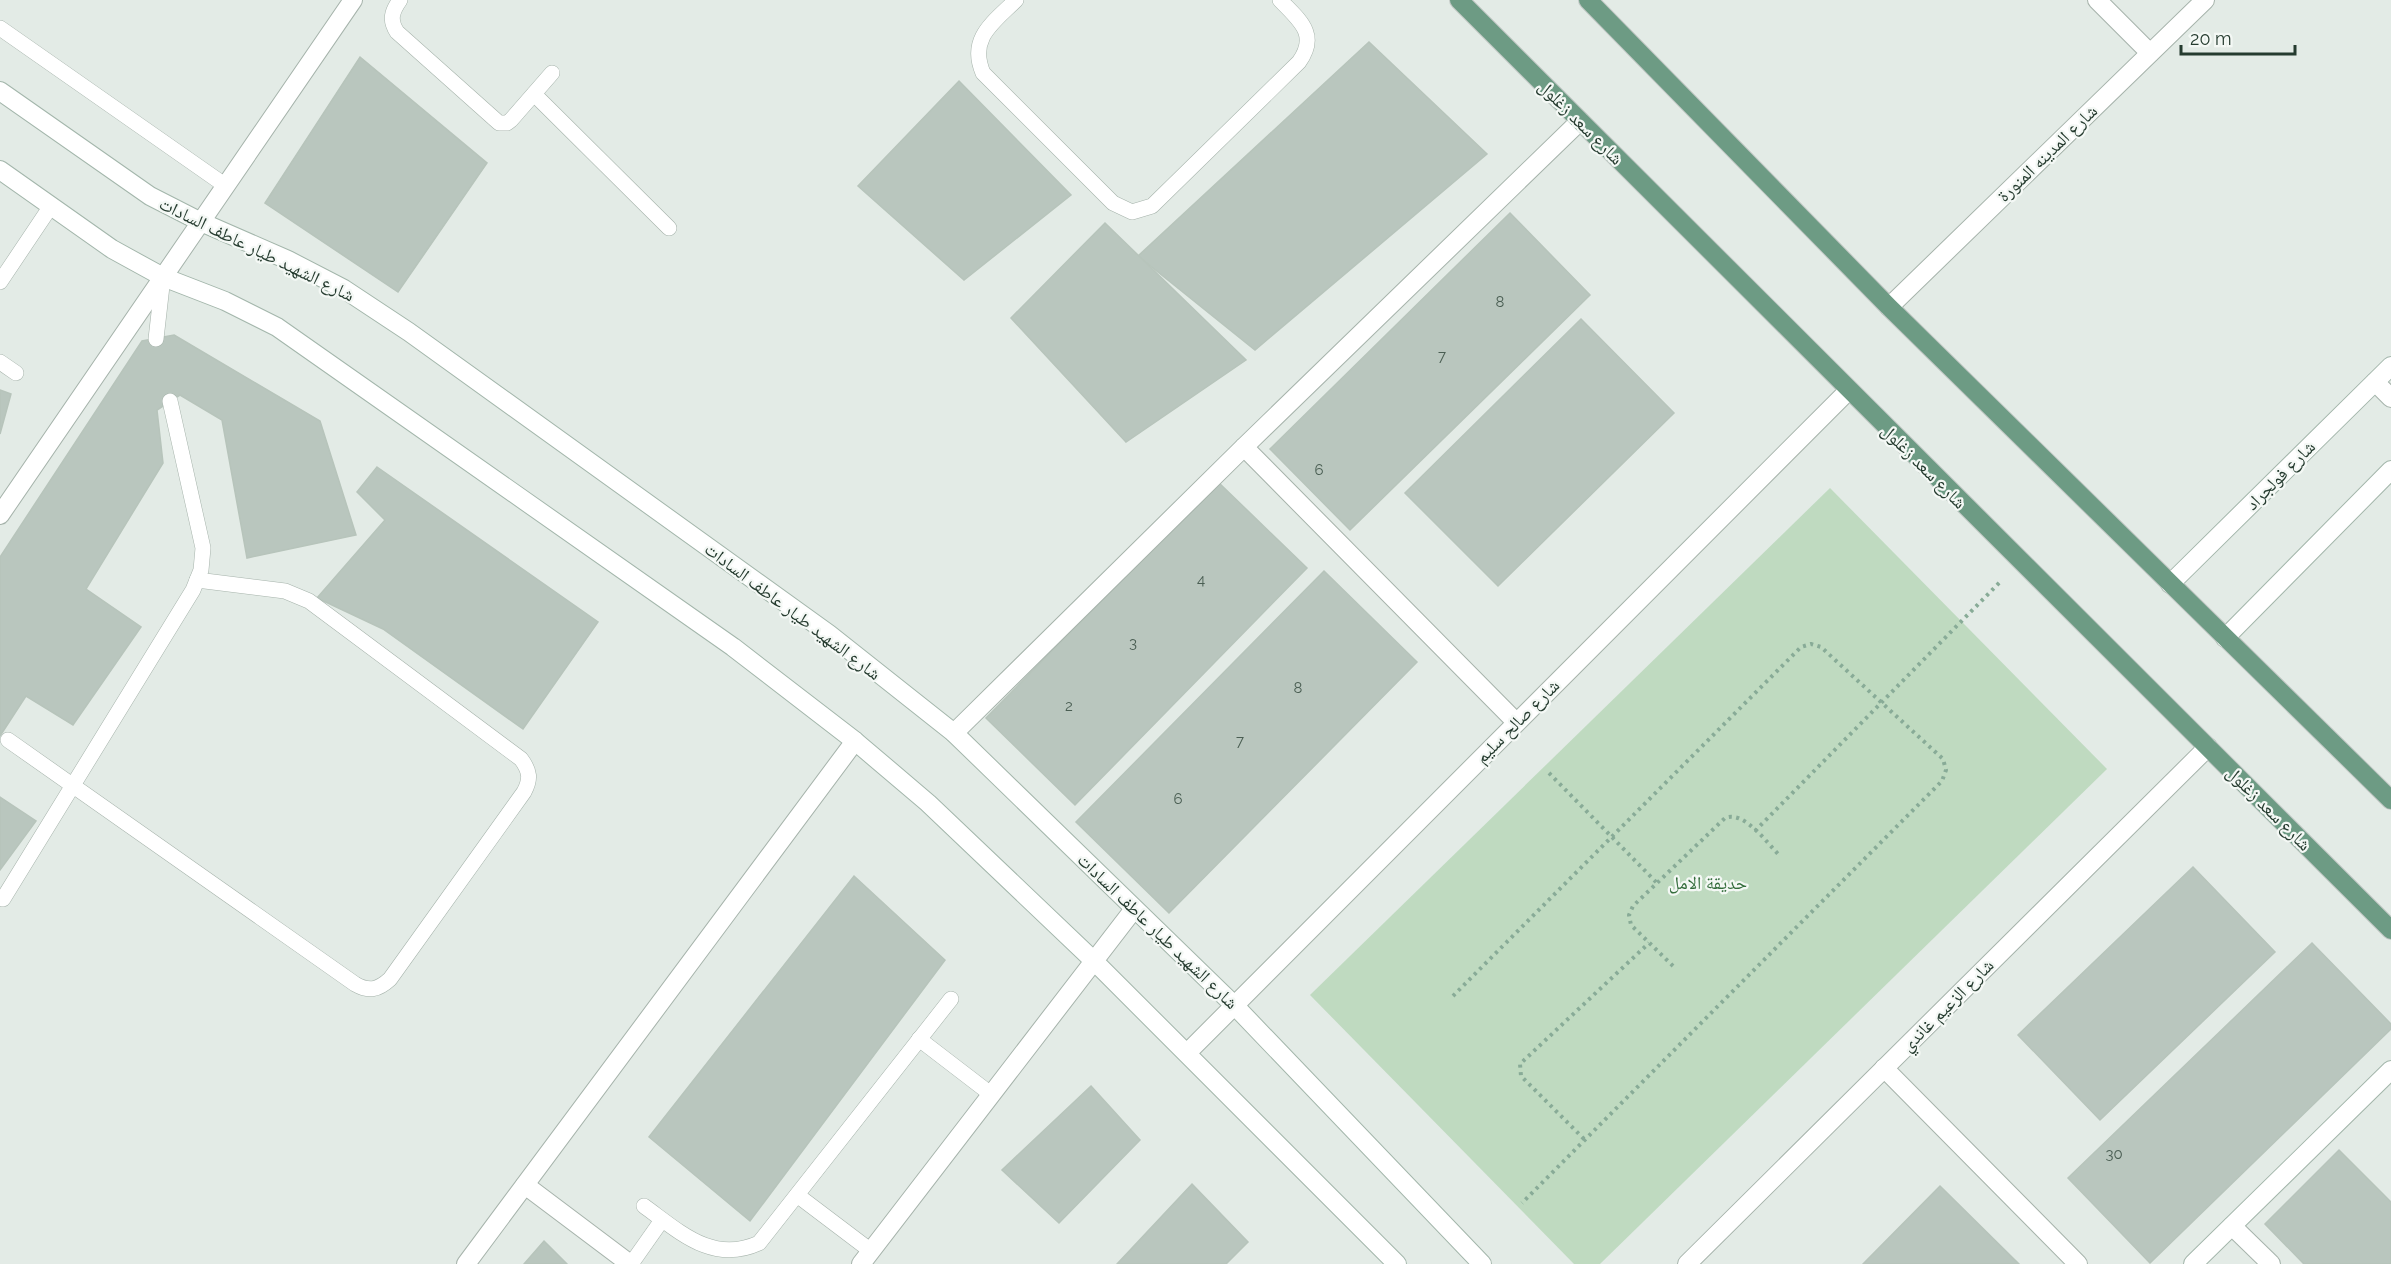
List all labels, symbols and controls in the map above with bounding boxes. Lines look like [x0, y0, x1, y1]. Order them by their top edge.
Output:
scale bar [2181, 18, 2295, 56]
text: 20 m [2190, 28, 2232, 49]
street label: شارع سعد زغلول [1534, 75, 1628, 169]
street label: شارع المدينه المنورة [1993, 100, 2102, 207]
street label: شارع الشهيد طيار عاطف السادات [155, 192, 358, 306]
house number: 8 [1496, 293, 1505, 311]
house number: 7 [1438, 347, 1446, 365]
street label: شارع سعد زغلول [1877, 419, 1971, 513]
street label: شارع فولجراد [2241, 436, 2320, 515]
house number: 6 [1314, 461, 1324, 479]
street label: شارع الشهيد طيار عاطف السادات [700, 538, 885, 685]
house number: 4 [1197, 571, 1205, 589]
house number: 3 [1129, 634, 1137, 652]
street label: شارع صالح سليم [1471, 675, 1565, 769]
house number: 8 [1294, 679, 1303, 697]
house number: 2 [1065, 697, 1073, 715]
house number: 7 [1236, 732, 1244, 750]
street label: شارع سعد زغلول [2222, 761, 2316, 855]
house number: 6 [1173, 790, 1183, 808]
street label: شارع الشهيد طيار عاطف السادات [1073, 849, 1243, 1014]
park label: حديقة الامل [1669, 872, 1747, 894]
street label: شارع الزعيم غاندي [1896, 954, 2001, 1059]
house number: 30 [2105, 1145, 2123, 1163]

